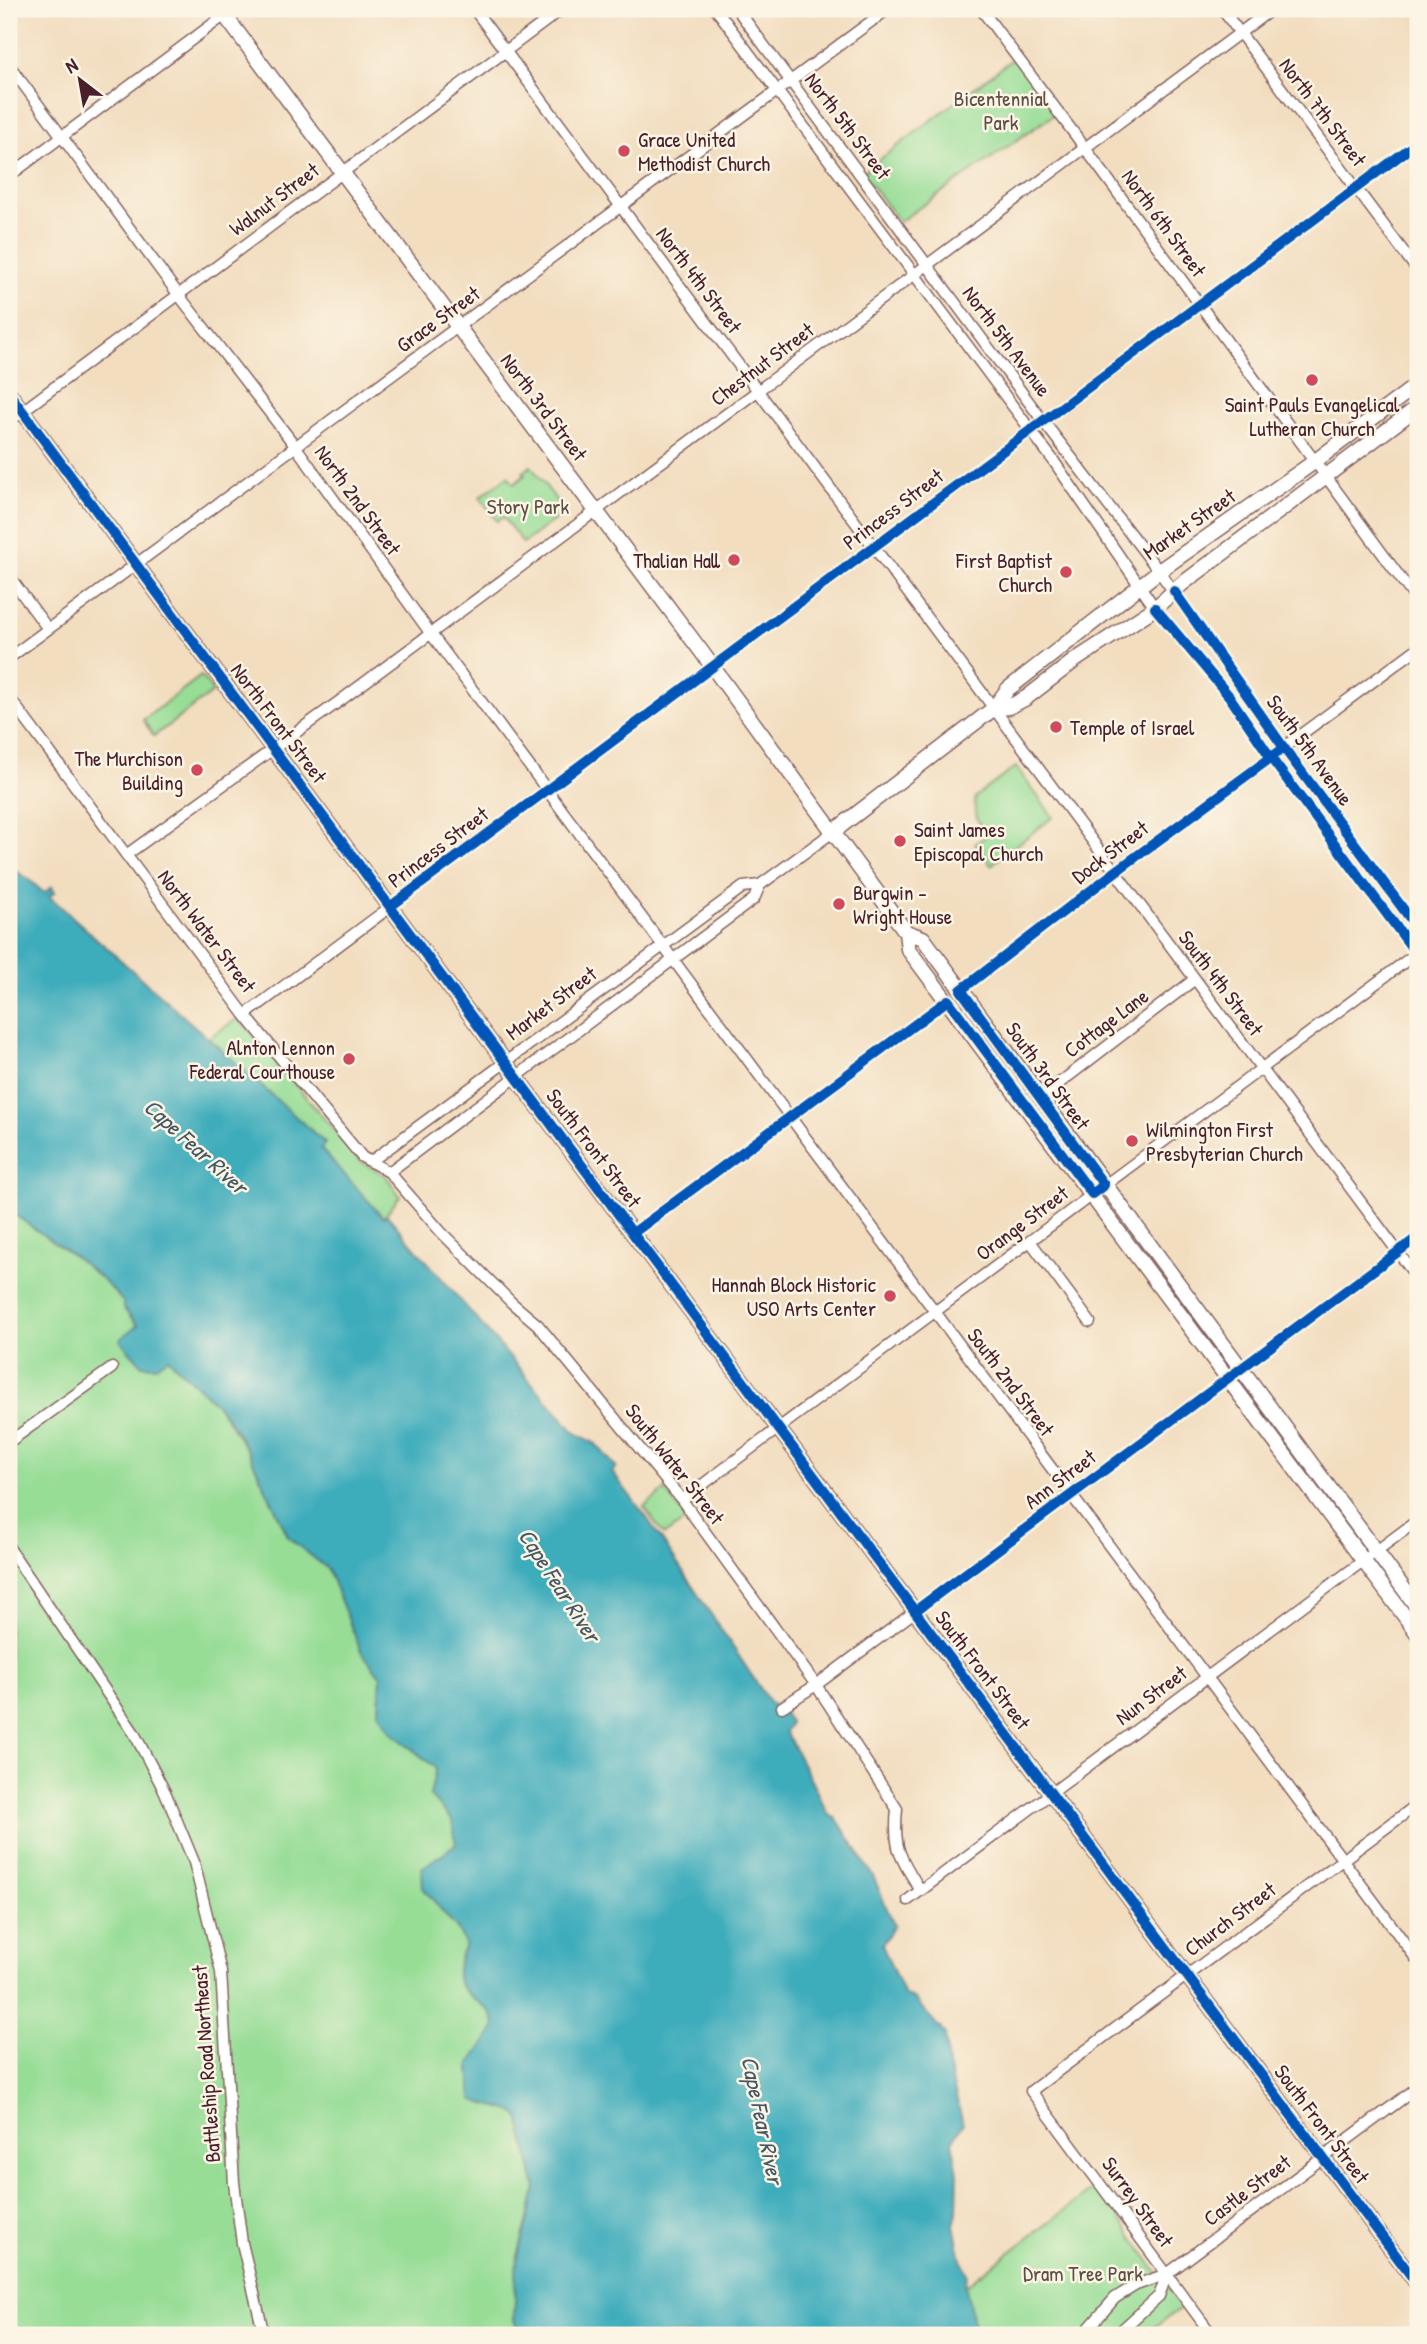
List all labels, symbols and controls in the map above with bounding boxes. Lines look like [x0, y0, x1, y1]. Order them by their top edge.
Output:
north arrow [46, 46, 116, 116]
text: N [60, 52, 82, 79]
street label: North 7th Street [1273, 52, 1374, 173]
street label: North 5th Street [798, 66, 898, 186]
park label: Bicentennial Park [954, 84, 1049, 137]
place label: Grace United Methodist Church [638, 125, 770, 178]
marker: Grace United Methodist Church [616, 143, 632, 159]
street label: Walnut Street [223, 155, 326, 242]
street label: North 6th Street [1115, 163, 1213, 283]
street label: North 4th Street [649, 221, 749, 340]
street label: Grace Street [390, 278, 486, 359]
street label: North 5th Avenue [956, 280, 1058, 402]
street label: Chestnut Street [704, 315, 820, 413]
street label: North 3rd Street [494, 347, 595, 467]
marker: Saint Pauls Evangelical Lutheran Church [1304, 372, 1320, 388]
place label: Saint Pauls Evangelical Lutheran Church [1225, 390, 1400, 443]
street label: North 2nd Street [308, 439, 408, 562]
street label: Princess Street [837, 461, 950, 556]
street label: Market Street [1137, 481, 1242, 567]
park label: Story Park [487, 492, 569, 521]
place label: Thalian Hall [633, 546, 721, 575]
place label: First Baptist Church [955, 546, 1053, 599]
marker: Thalian Hall [726, 552, 742, 568]
marker: First Baptist Church [1058, 564, 1074, 580]
street label: North Front Street [224, 657, 334, 790]
street label: South 5th Avenue [1260, 689, 1360, 811]
place label: Temple of Israel [1070, 713, 1195, 742]
marker: Temple of Israel [1048, 719, 1064, 735]
place label: The Murchison Building [74, 744, 183, 797]
marker: The Murchison Building [189, 762, 205, 778]
street label: Princess Street [382, 799, 495, 894]
street label: Dock Street [1066, 813, 1155, 890]
place label: Saint James Episcopal Church [914, 815, 1043, 868]
marker: Saint James Episcopal Church [892, 833, 908, 849]
street label: North Water Street [151, 864, 263, 999]
place label: Burgwin - Wright House [853, 878, 952, 931]
marker: Burgwin - Wright House [831, 896, 847, 912]
street label: South 4th Street [1172, 924, 1271, 1042]
street label: Market Street [500, 959, 603, 1047]
street label: Cottage Lane [1058, 982, 1154, 1064]
street label: South 3rd Street [999, 1016, 1097, 1136]
place label: Alnton Lennon Federal Courthouse [189, 1033, 335, 1086]
marker: Alnton Lennon Federal Courthouse [341, 1051, 357, 1067]
street label: South Front Street [540, 1082, 649, 1214]
water label: Cape Fear River [137, 1091, 257, 1204]
place label: Wilmington First Presbyterian Church [1146, 1115, 1303, 1168]
marker: Wilmington First Presbyterian Church [1124, 1133, 1140, 1149]
street label: Orange Street [970, 1178, 1075, 1267]
place label: Hannah Block Historic USO Arts Center [711, 1270, 877, 1323]
marker: Hannah Block Historic USO Arts Center [882, 1288, 898, 1304]
street label: South 2nd Street [961, 1322, 1062, 1443]
street label: South Water Street [619, 1398, 732, 1531]
street label: Ann Street [1018, 1442, 1102, 1516]
water label: Cape Fear River [511, 1522, 610, 1651]
street label: South Front Street [929, 1604, 1038, 1736]
street label: Nun Street [1109, 1658, 1193, 1731]
street label: Church Street [1178, 1875, 1282, 1963]
street label: Battleship Road Northeast [185, 1964, 227, 2164]
water label: Cape Fear River [733, 2053, 792, 2190]
street label: South Front Street [1268, 2058, 1377, 2190]
street label: Castle Street [1197, 2147, 1297, 2232]
street label: Surrey Street [1095, 2151, 1181, 2254]
park label: Dram Tree Park [1023, 2259, 1143, 2288]

